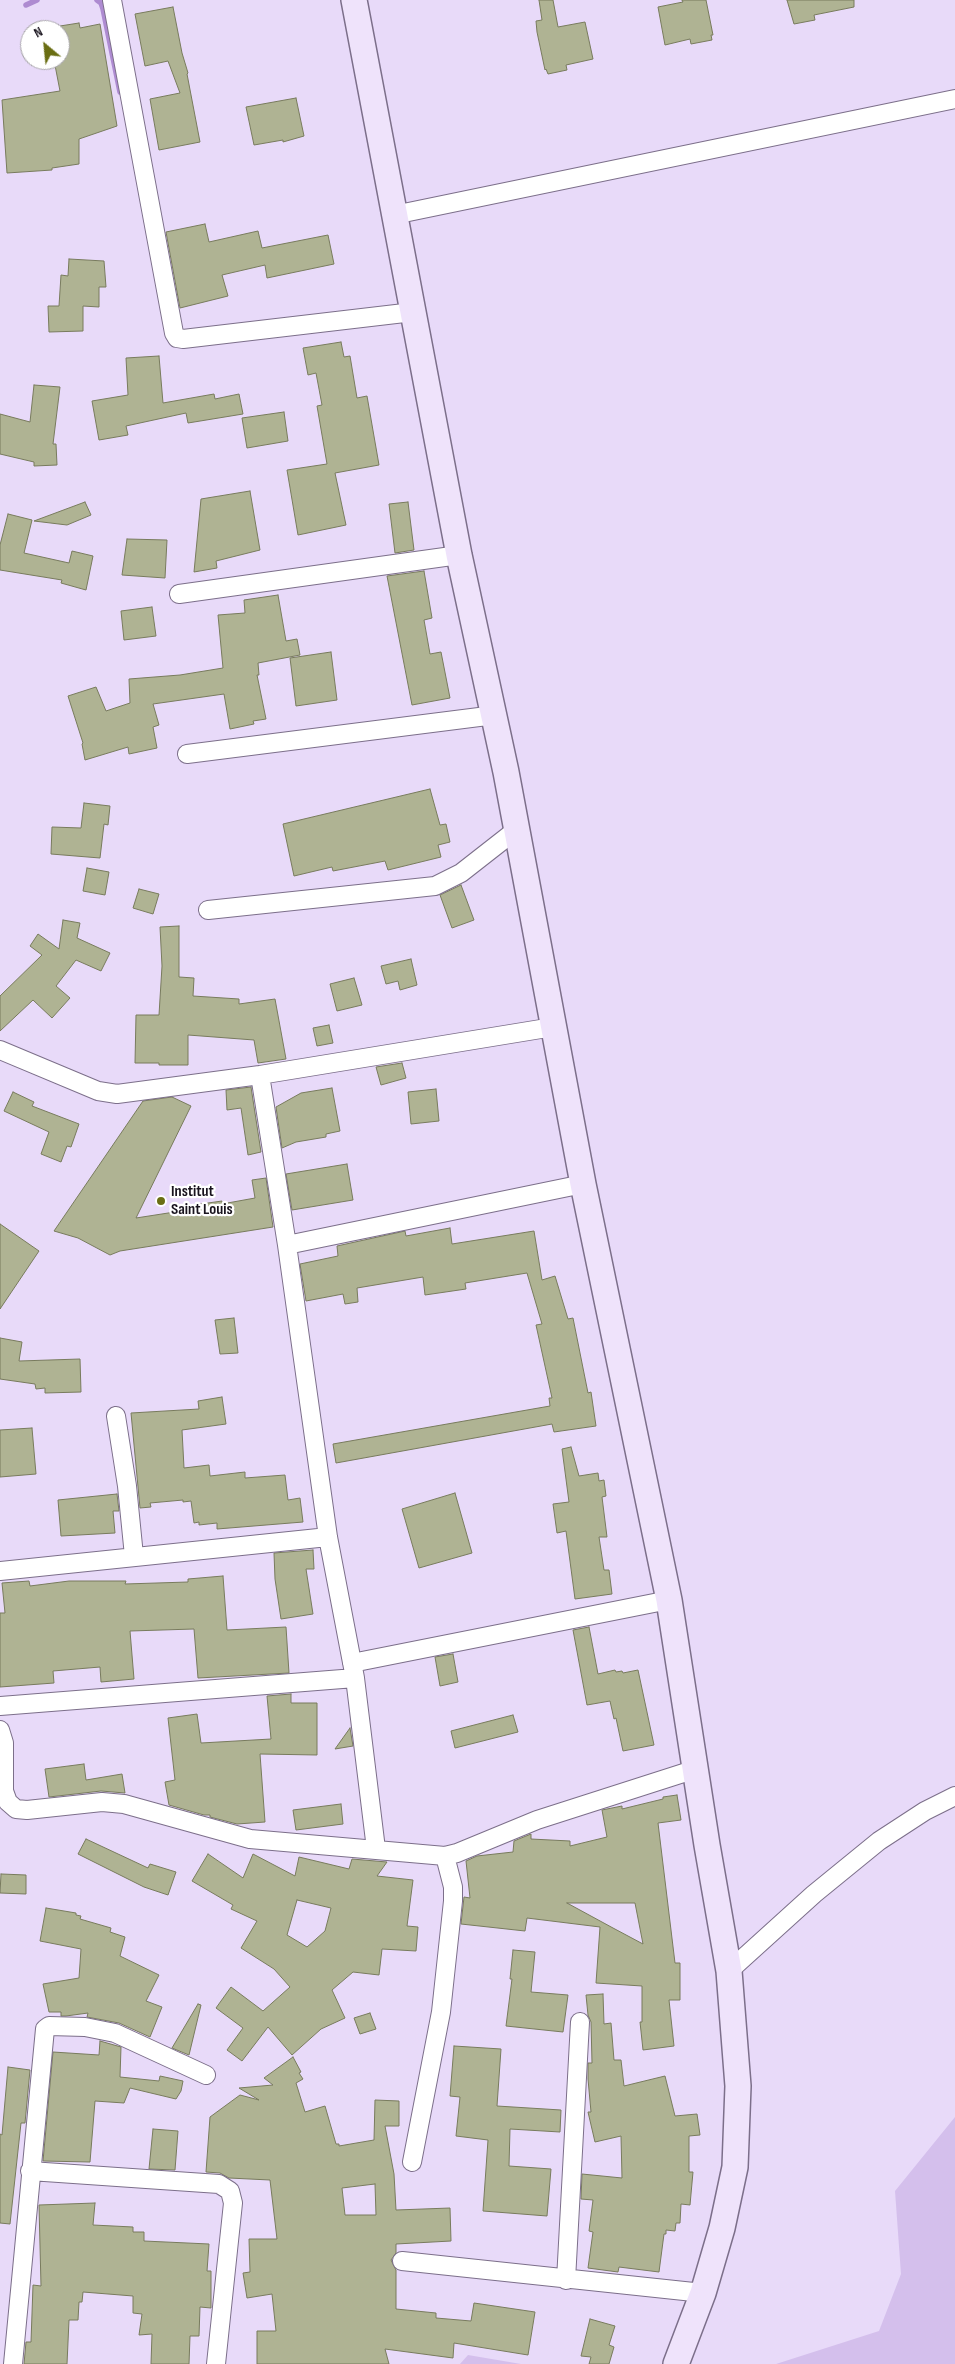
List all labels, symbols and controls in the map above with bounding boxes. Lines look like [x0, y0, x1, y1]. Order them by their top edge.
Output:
north arrow [20, 20, 70, 70]
text: N [31, 23, 45, 41]
place label: Institut Saint Louis [171, 1182, 233, 1220]
marker: Institut Saint Louis [155, 1195, 167, 1207]

